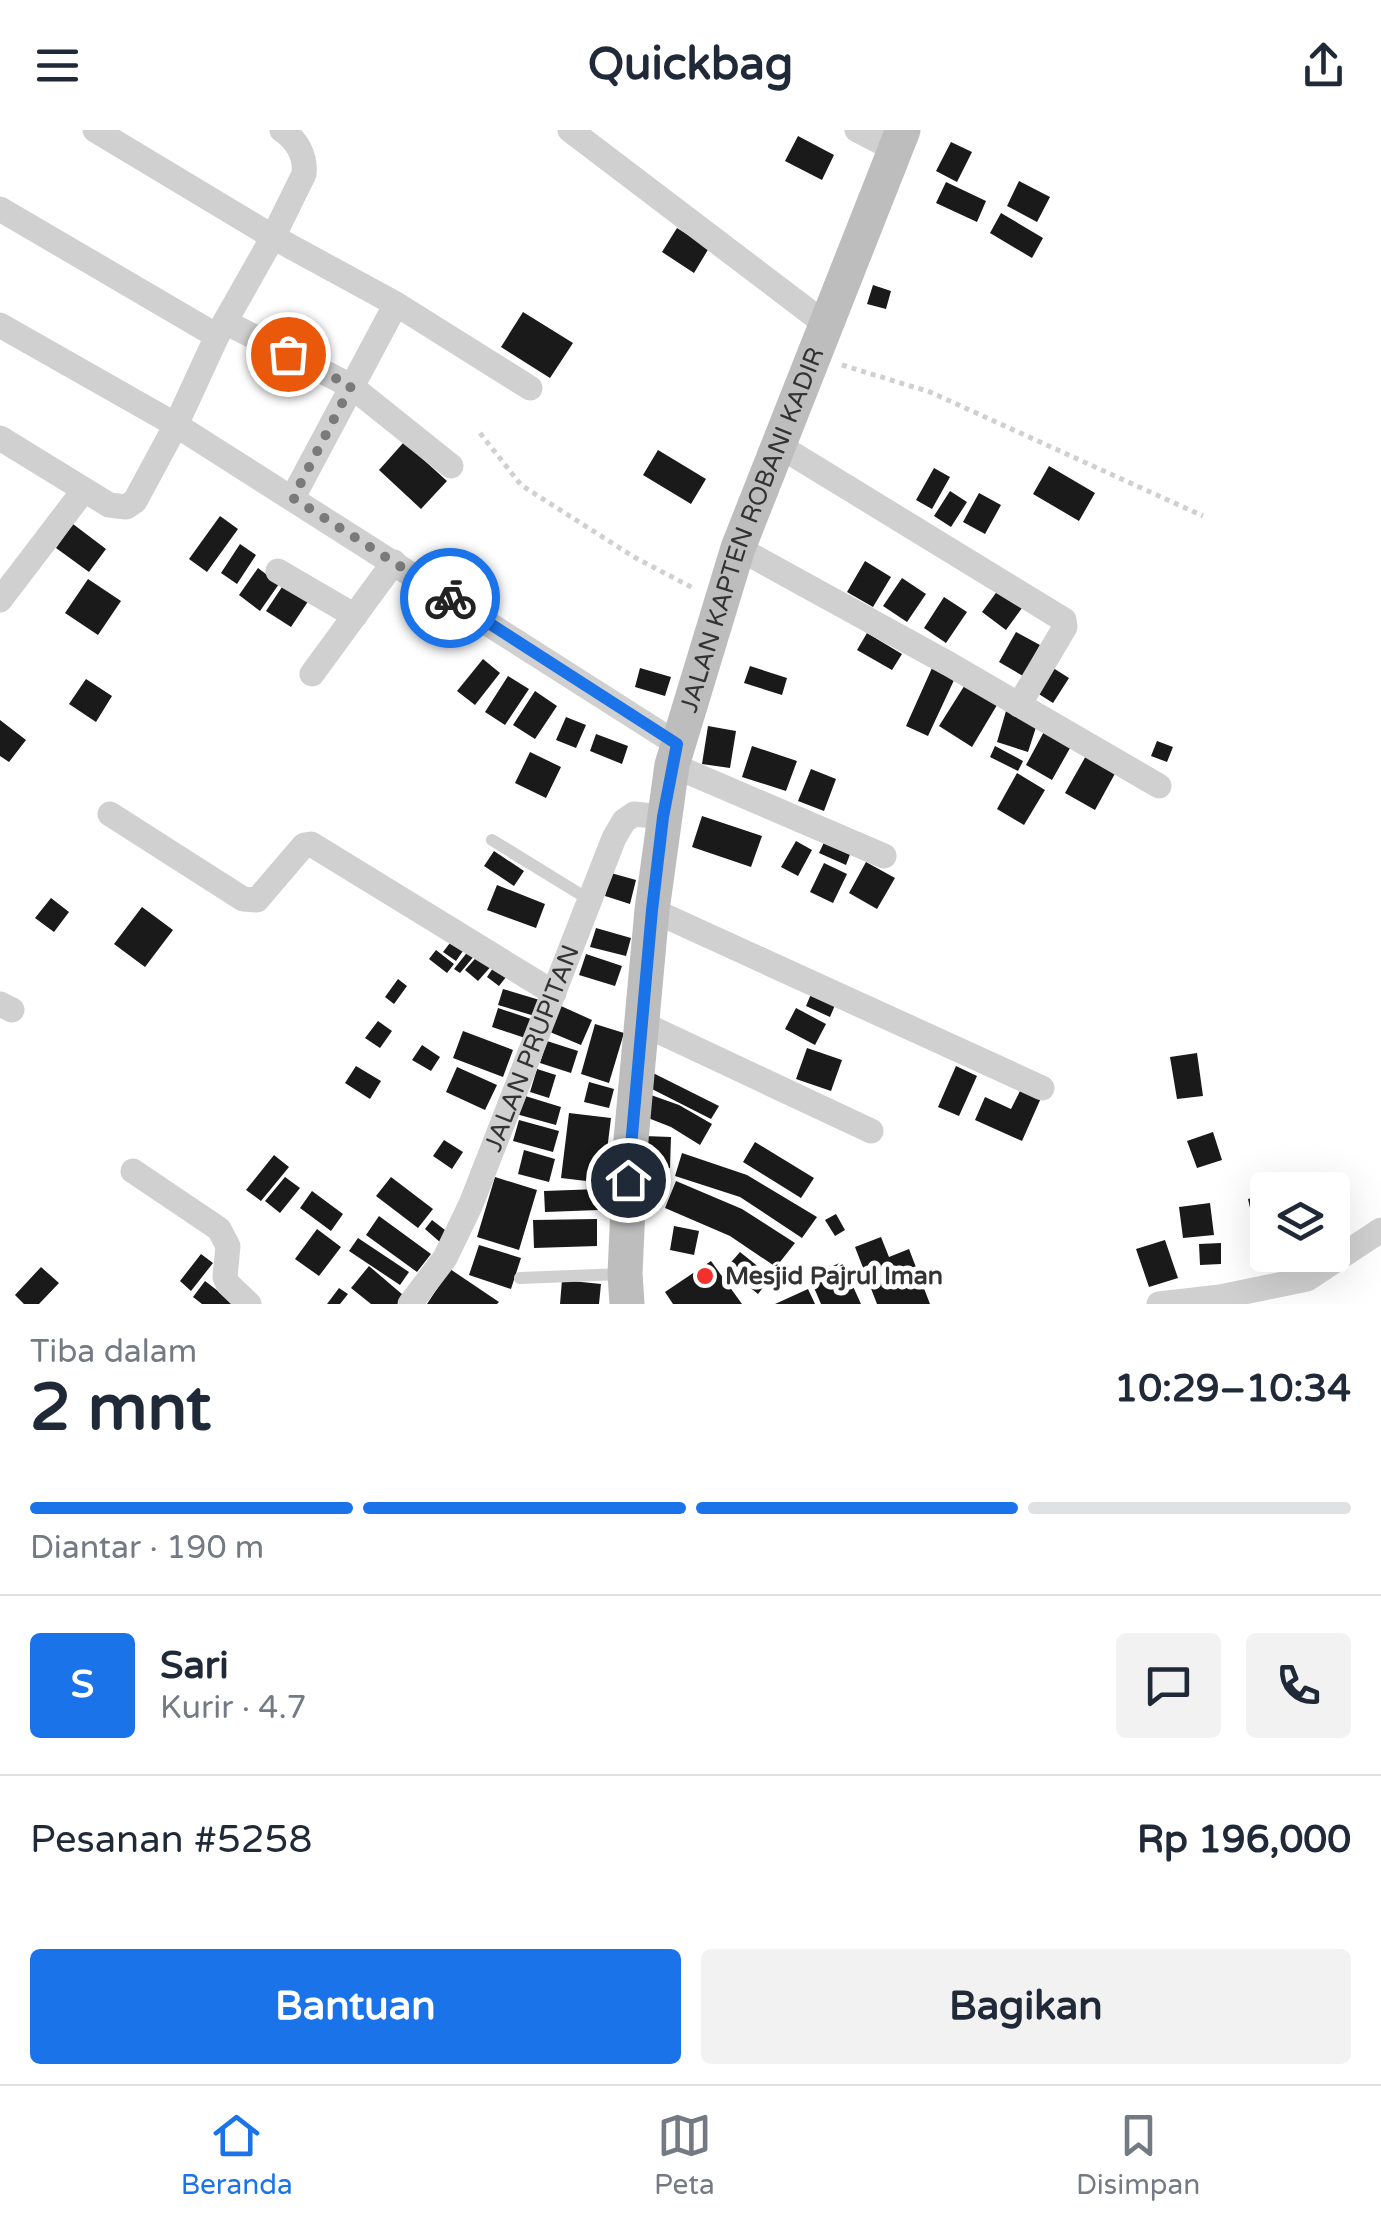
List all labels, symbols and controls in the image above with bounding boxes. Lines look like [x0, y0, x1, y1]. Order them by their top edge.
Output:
icon: menu [30, 38, 85, 93]
text: Quickbag [588, 38, 793, 92]
icon: share [1296, 38, 1351, 93]
pin [246, 312, 331, 397]
icon: bag [261, 327, 316, 382]
street label: JALAN KAPTEN ROBANI KADIR [674, 343, 831, 716]
courier [400, 548, 500, 648]
icon: bike [423, 571, 478, 626]
street label: JALAN PRUPITAN [478, 941, 586, 1156]
pin [586, 1138, 671, 1223]
icon: home [601, 1153, 656, 1208]
map controls [1250, 1172, 1350, 1272]
button: layers [1250, 1172, 1350, 1272]
place label: Mesjid Pajrul Iman [725, 1261, 943, 1291]
marker: Mesjid Pajrul Iman [694, 1265, 716, 1287]
text: Tiba dalam [30, 1333, 197, 1371]
text: 10:29–10:34 [1114, 1366, 1351, 1412]
text: 2 mnt [30, 1369, 211, 1448]
text: Diantar · 190 m [30, 1529, 264, 1567]
button: chat [1116, 1633, 1221, 1738]
button: phone [1246, 1633, 1351, 1738]
text: Sari [160, 1643, 229, 1689]
text: S [71, 1662, 94, 1708]
text: Kurir · 4.7 [160, 1689, 307, 1727]
text: Pesanan #5258 [30, 1817, 312, 1863]
text: Rp 196,000 [1137, 1817, 1351, 1863]
button: Bantuan [30, 1949, 681, 2064]
button: Bagikan [701, 1949, 1351, 2064]
tab: Beranda [181, 2108, 293, 2202]
tab: Peta [654, 2108, 715, 2202]
tab: Disimpan [1076, 2108, 1200, 2202]

